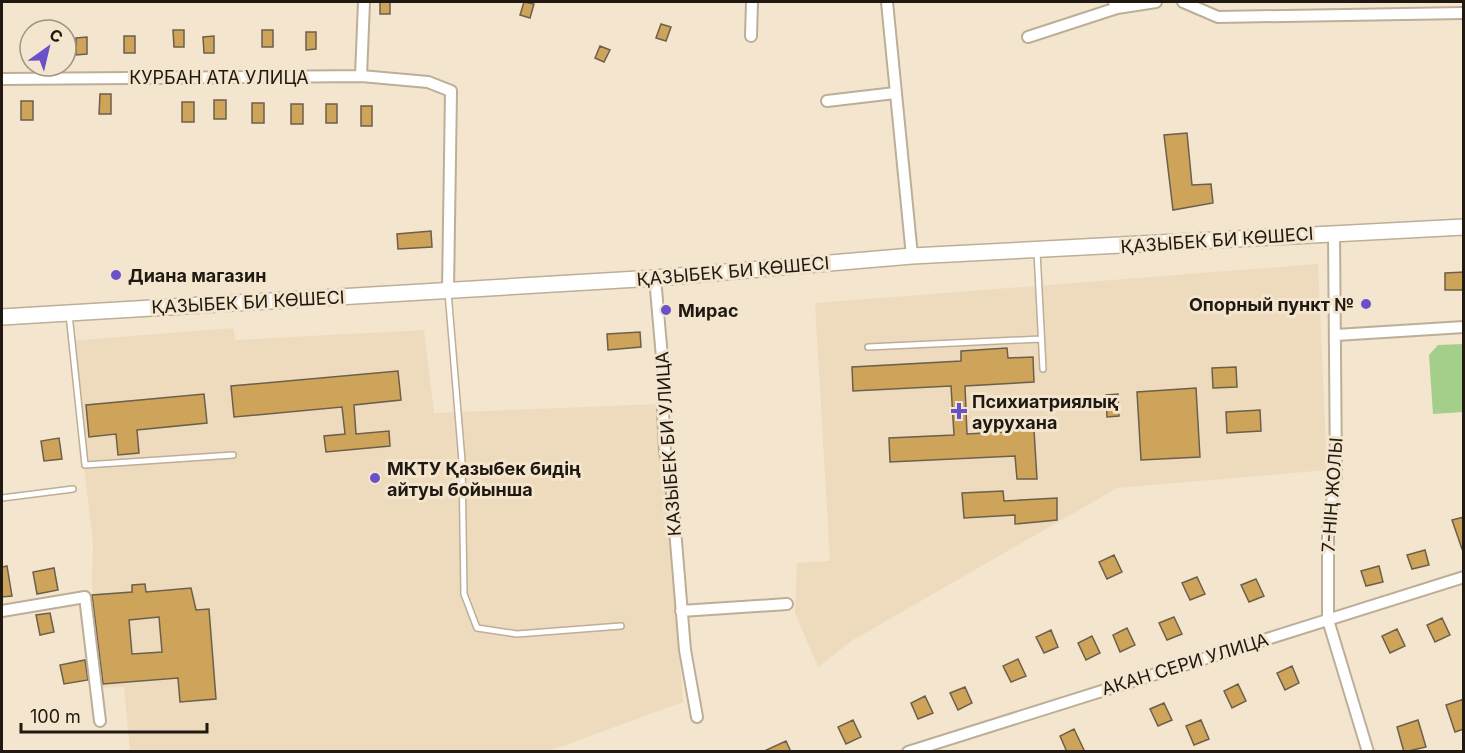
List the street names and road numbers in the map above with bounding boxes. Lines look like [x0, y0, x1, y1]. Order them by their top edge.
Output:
street label: КУРБАН АТА УЛИЦА [129, 67, 309, 88]
street label: ҚАЗЫБЕК БИ КӨШЕСІ [1120, 223, 1314, 257]
street label: ҚАЗЫБЕК БИ КӨШЕСІ [636, 252, 830, 290]
street label: ҚАЗЫБЕК БИ КӨШЕСІ [151, 286, 345, 318]
street label: КАЗЫБЕК БИ УЛИЦА [651, 351, 685, 537]
street label: 7-НІҢ ЖОЛЫ [1318, 437, 1346, 553]
street label: АКАН СЕРИ УЛИЦА [1099, 629, 1271, 699]

